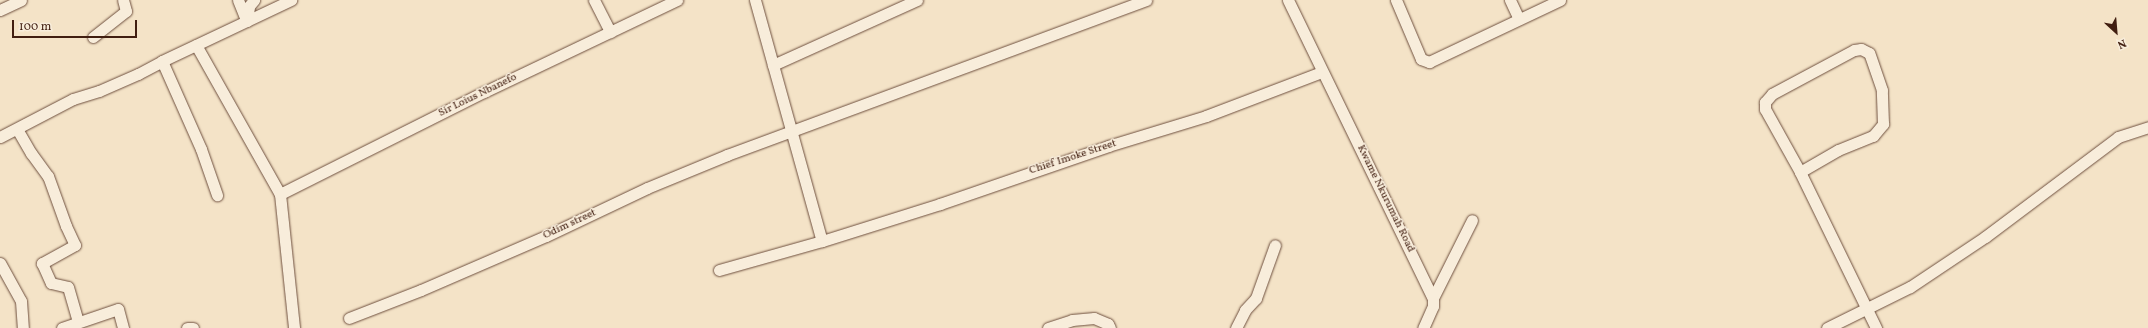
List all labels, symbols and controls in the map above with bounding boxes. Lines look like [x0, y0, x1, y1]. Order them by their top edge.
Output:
scale bar [14, 12, 139, 38]
north arrow [2096, 12, 2136, 52]
text: 100 m [19, 19, 51, 35]
text: N [2115, 35, 2128, 52]
street label: Sir Loius Nbanefo [437, 71, 519, 121]
street label: Chief Imoke Street [1028, 138, 1118, 178]
street label: Kwame Nkurumah Road [1353, 143, 1417, 255]
street label: Odim street [541, 207, 599, 243]

